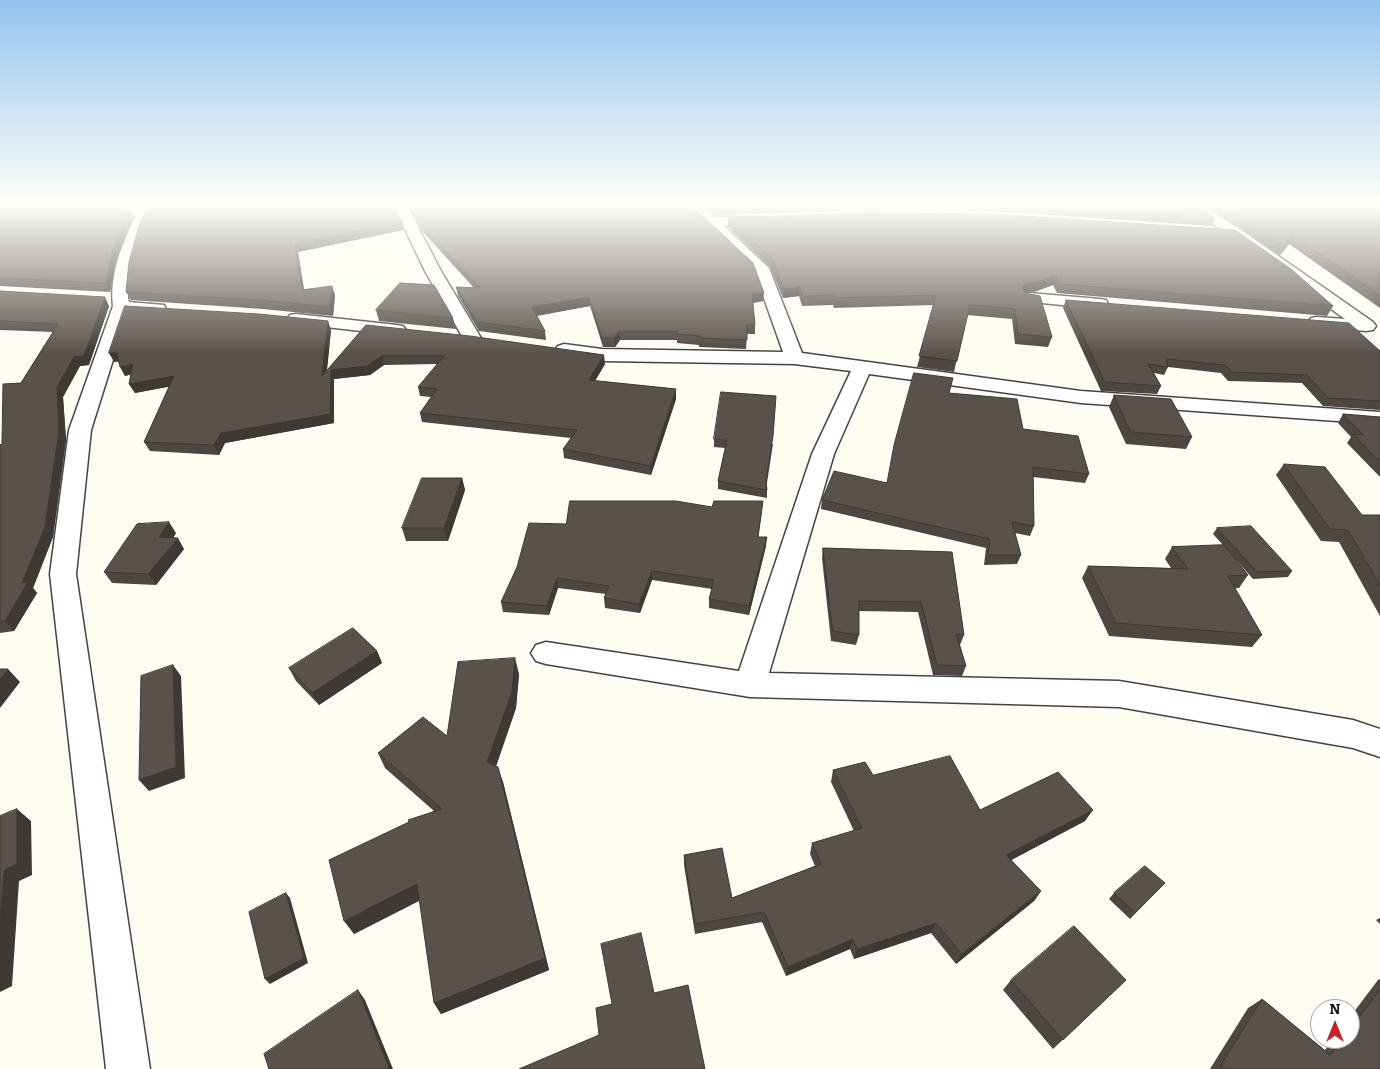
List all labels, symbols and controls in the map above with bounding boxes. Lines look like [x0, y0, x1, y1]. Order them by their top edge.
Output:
north arrow [1310, 999, 1360, 1049]
text: N [1330, 1001, 1340, 1018]

